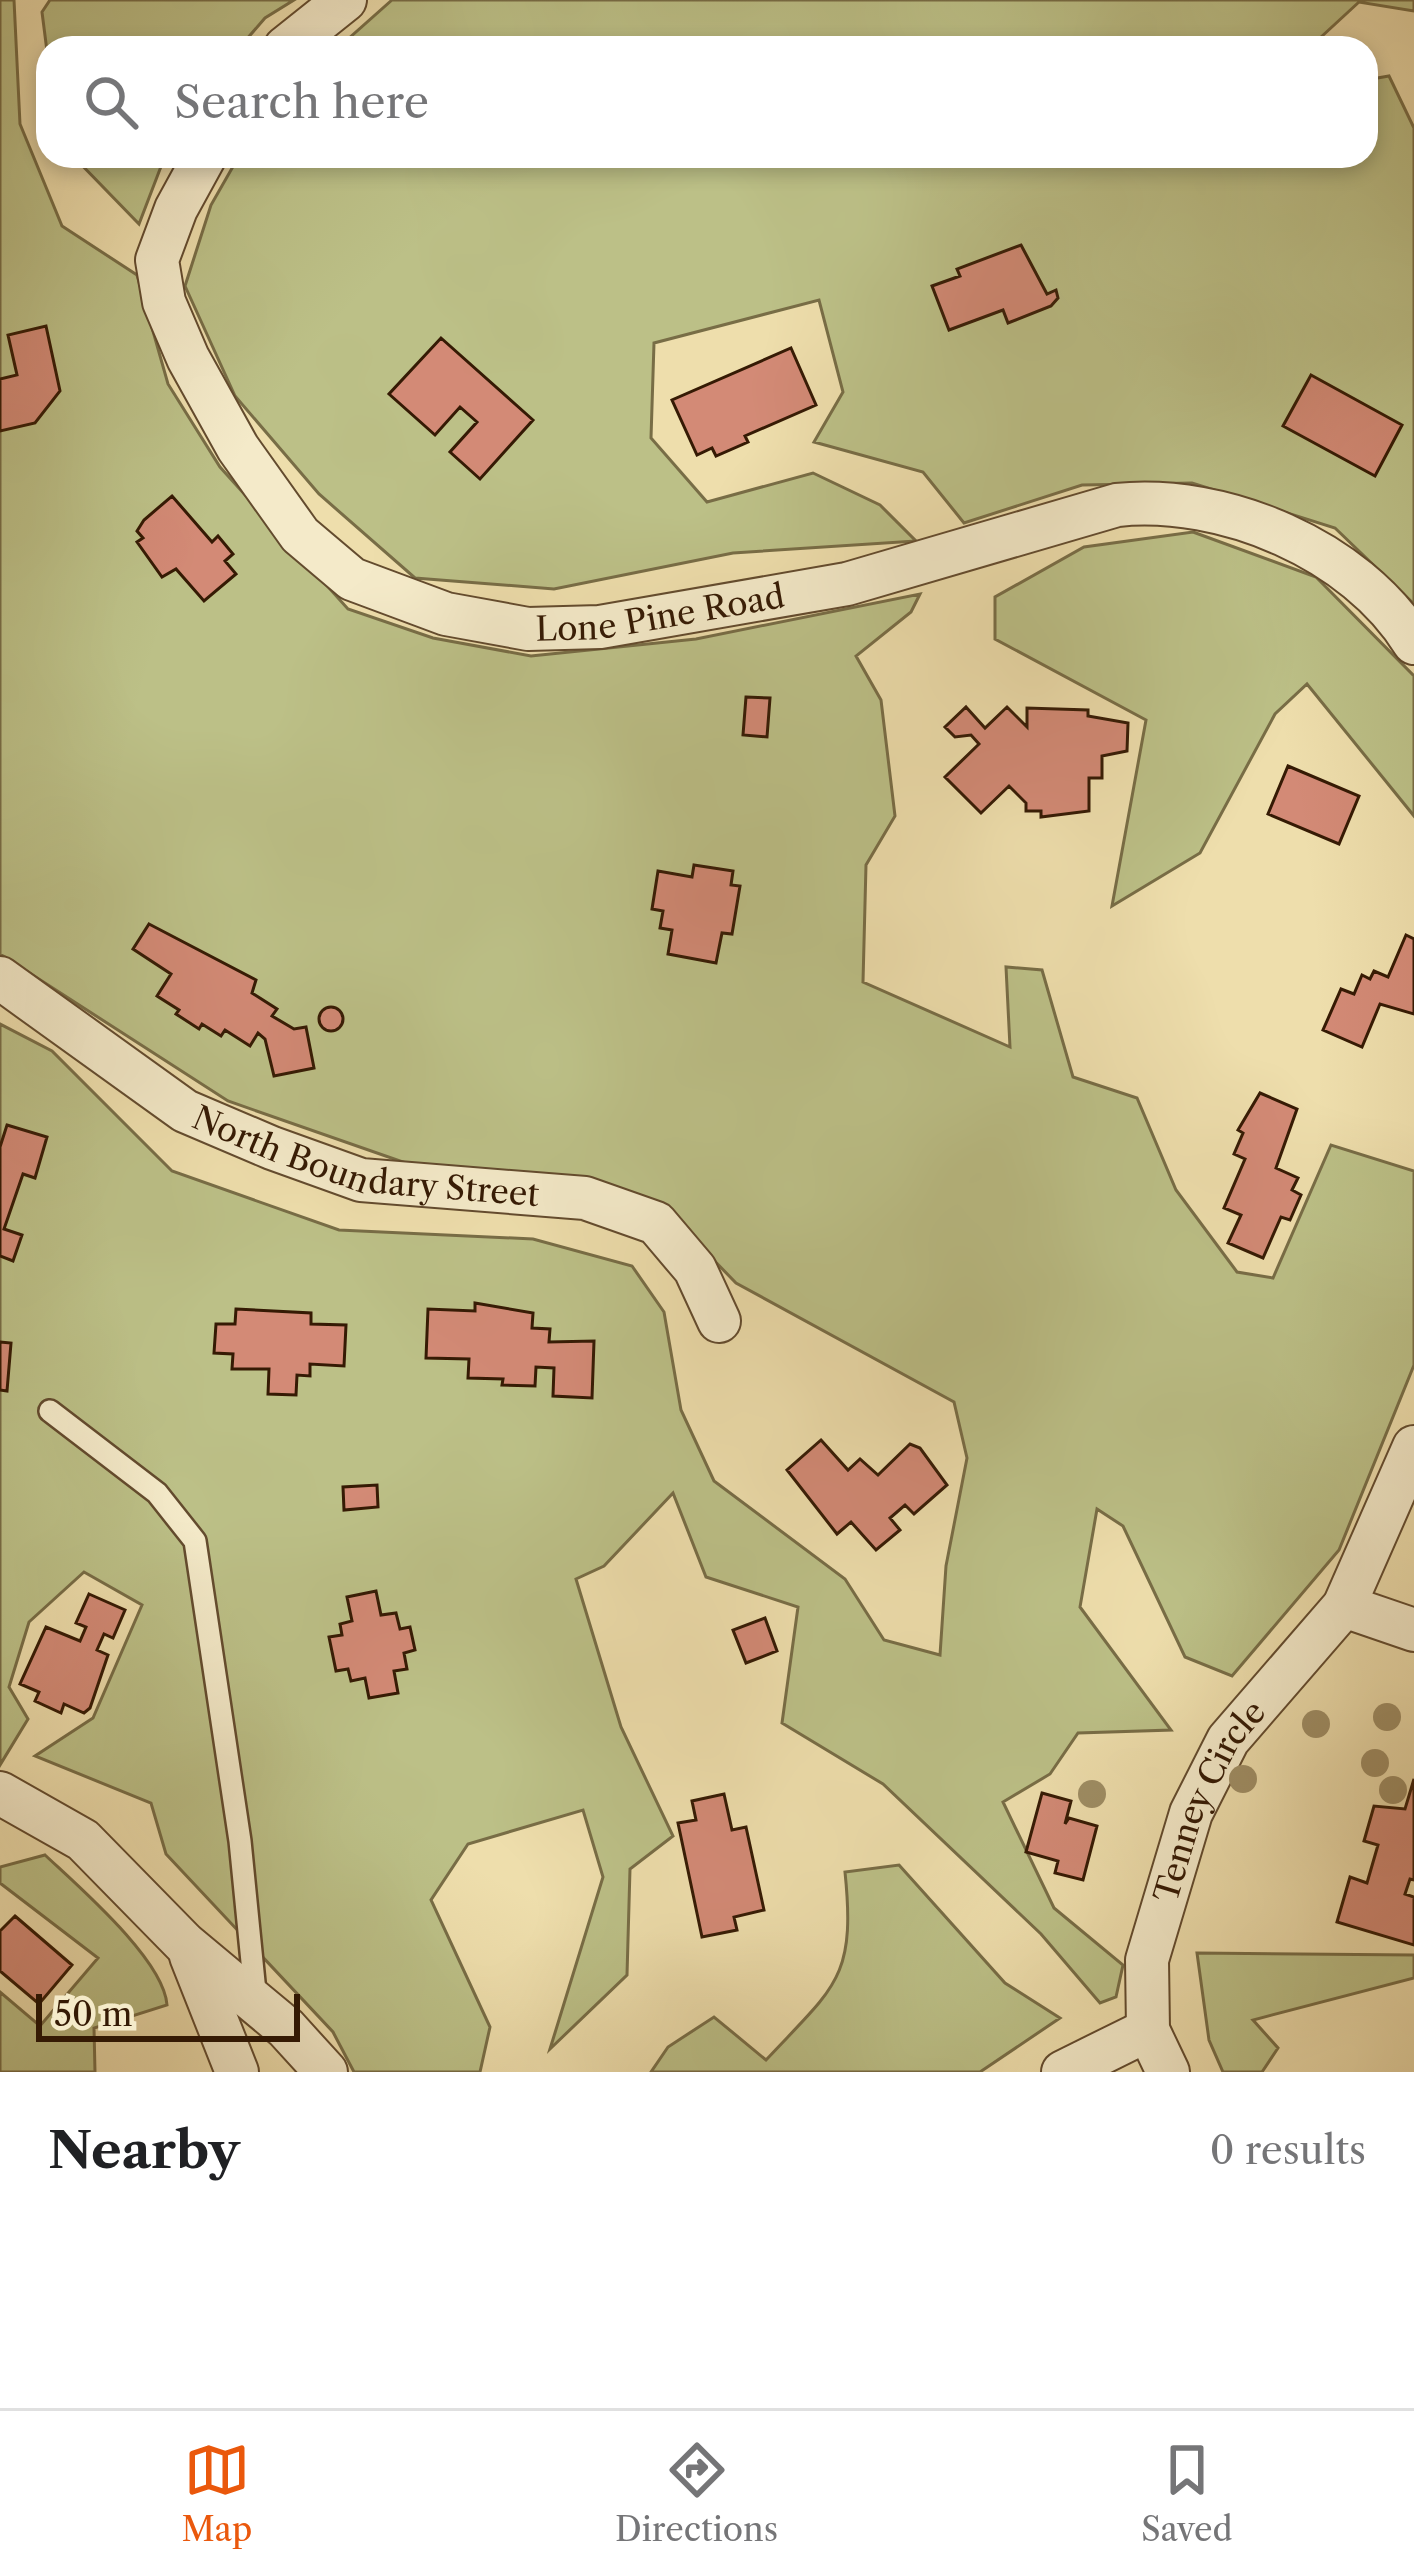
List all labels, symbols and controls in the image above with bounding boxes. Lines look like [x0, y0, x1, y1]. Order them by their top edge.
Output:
search box [36, 36, 1378, 168]
icon: search [78, 69, 144, 135]
text: Search here [174, 74, 429, 130]
street label: Lone Pine Road [535, 575, 788, 650]
street label: North Boundary Street [187, 1097, 541, 1215]
street label: Tenney Circle [1145, 1692, 1274, 1907]
scale bar [36, 1988, 300, 2041]
text: 50 m [54, 1994, 132, 2035]
text: Nearby [48, 2119, 240, 2181]
text: 0 results [1210, 2126, 1366, 2174]
tab: Map [181, 2437, 252, 2550]
tab: Directions [615, 2437, 778, 2550]
tab: Saved [1141, 2437, 1233, 2550]

